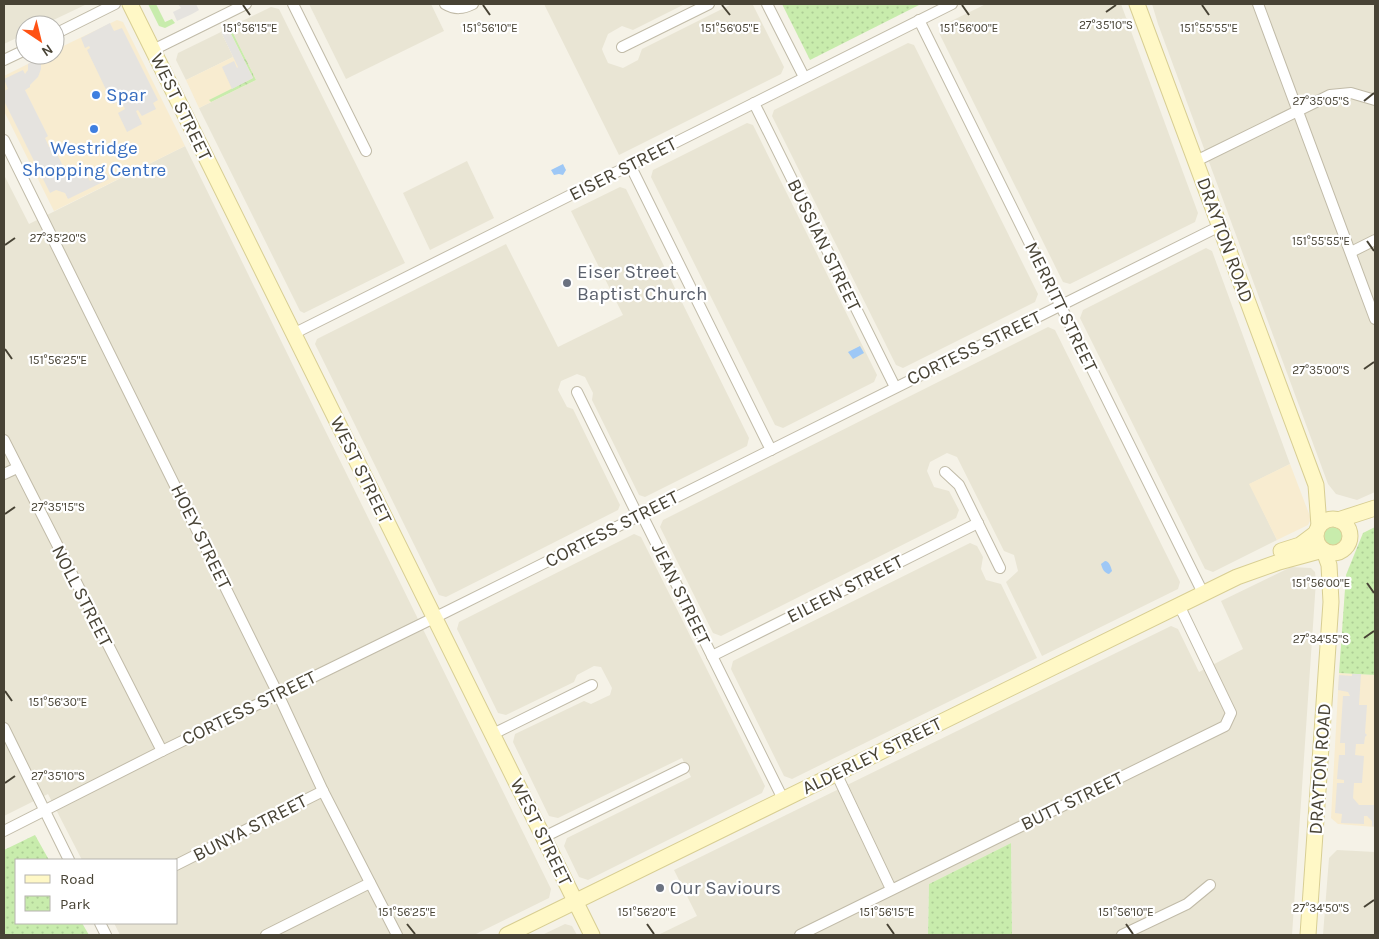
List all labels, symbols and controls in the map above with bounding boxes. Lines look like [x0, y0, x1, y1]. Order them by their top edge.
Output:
north arrow [15, 15, 65, 65]
text: 27°35'10"S [1079, 18, 1133, 32]
text: 151°56'15"E [222, 21, 278, 35]
text: 151°56'10"E [462, 21, 518, 35]
text: 151°56'05"E [701, 21, 759, 35]
text: 151°56'00"E [940, 21, 998, 35]
text: 151°55'55"E [1180, 21, 1238, 35]
text: N [38, 40, 56, 60]
street label: WEST STREET [146, 50, 217, 165]
place label: Spar [106, 84, 146, 106]
marker: Spar [90, 89, 102, 101]
text: 27°35'05"S [1293, 94, 1349, 108]
marker: Westridge Shopping Centre [88, 123, 100, 135]
street label: EISER STREET [566, 132, 681, 206]
place label: Westridge Shopping Centre [22, 137, 166, 181]
street label: DRAYTON ROAD [1192, 174, 1258, 306]
street label: BUSSIAN STREET [782, 175, 866, 315]
text: 27°35'20"S [29, 231, 87, 245]
text: 151°55'55"E [1292, 234, 1350, 248]
street label: MERRITT STREET [1020, 238, 1102, 376]
place label: Eiser Street Baptist Church [577, 261, 708, 305]
marker: Eiser Street Baptist Church [561, 277, 573, 289]
street label: CORTESS STREET [903, 306, 1045, 390]
text: 151°56'25"E [29, 353, 87, 367]
text: 27°35'00"S [1292, 363, 1350, 377]
street label: WEST STREET [326, 413, 397, 528]
street label: HOEY STREET [166, 481, 236, 594]
street label: CORTESS STREET [542, 486, 683, 572]
text: 27°35'15"S [31, 500, 85, 514]
street label: JEAN STREET [647, 540, 715, 649]
street label: NOLL STREET [47, 542, 117, 651]
street label: EILEEN STREET [783, 550, 907, 628]
text: 151°56'00"E [1292, 576, 1350, 590]
text: 27°34'55"S [1293, 632, 1349, 646]
street label: CORTESS STREET [178, 666, 320, 750]
text: 151°56'30"E [29, 695, 87, 709]
street label: DRAYTON ROAD [1304, 703, 1336, 835]
street label: ALDERLEY STREET [799, 712, 946, 799]
street label: BUTT STREET [1017, 767, 1127, 835]
text: 27°35'10"S [31, 769, 85, 783]
street label: WEST STREET [506, 775, 577, 890]
street label: BUNYA STREET [189, 790, 311, 866]
legend [15, 859, 178, 924]
text: Road [60, 870, 95, 888]
place label: Our Saviours [670, 877, 781, 899]
marker: Our Saviours [654, 882, 666, 894]
text: Park [60, 895, 90, 913]
text: 27°34'50"S [1293, 901, 1349, 915]
text: 151°56'25"E [378, 905, 436, 919]
text: 151°56'20"E [618, 905, 676, 919]
text: 151°56'15"E [859, 905, 915, 919]
text: 151°56'10"E [1098, 905, 1154, 919]

